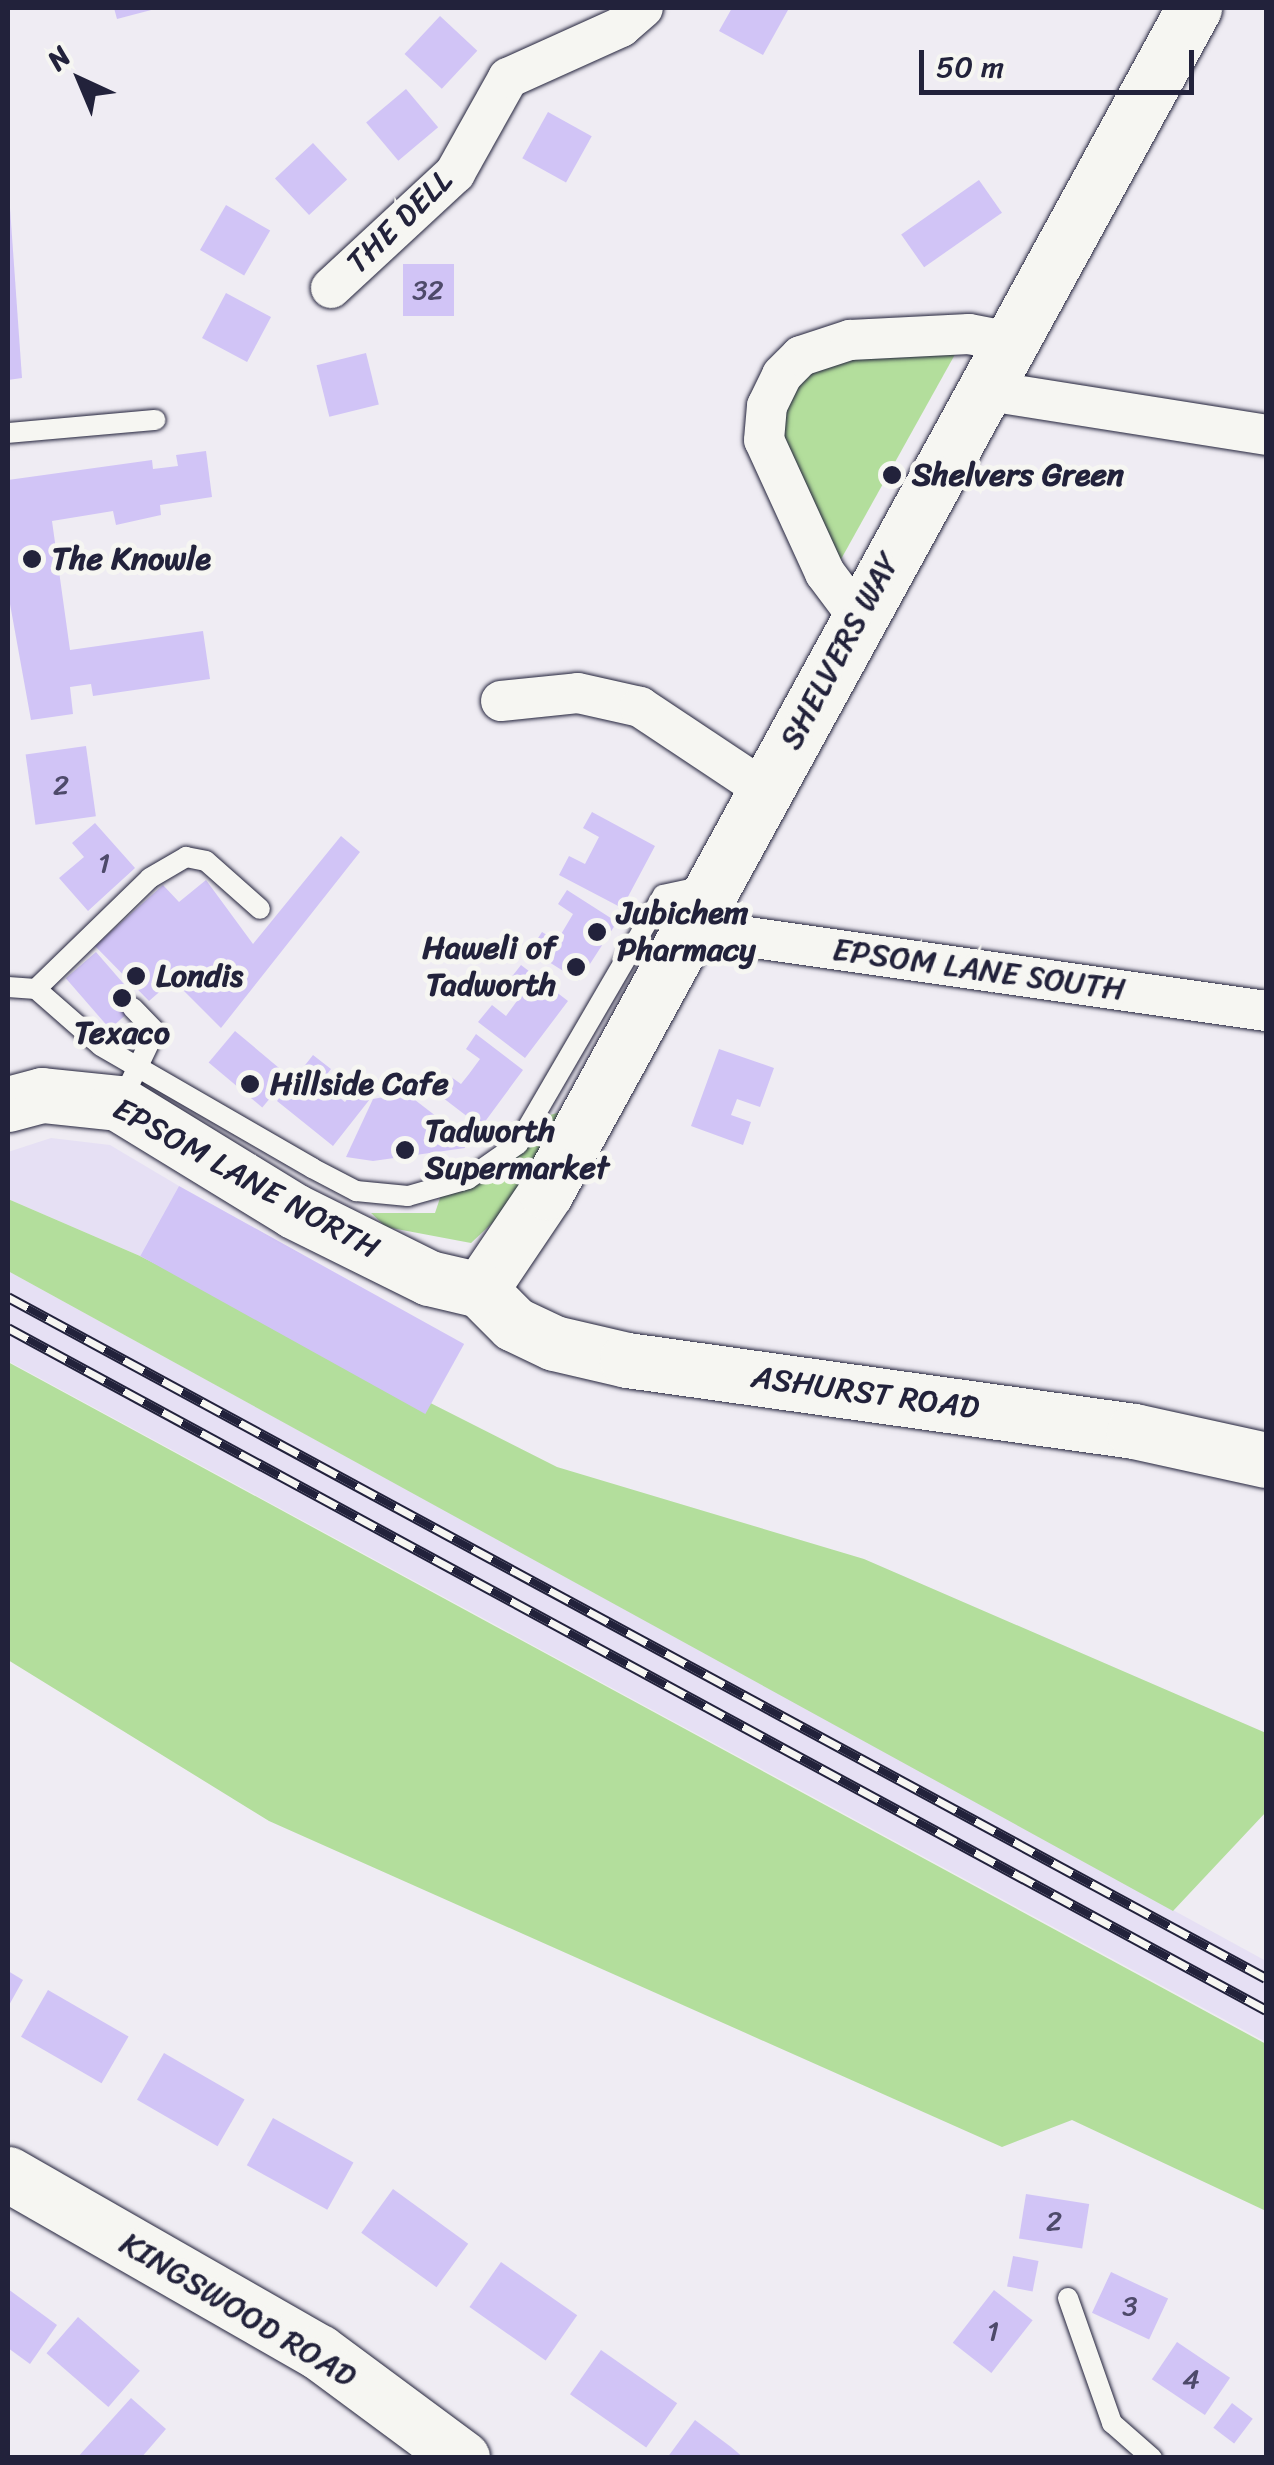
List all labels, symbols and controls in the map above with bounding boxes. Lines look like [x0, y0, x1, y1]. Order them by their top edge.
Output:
north arrow [30, 30, 130, 130]
scale bar [924, 30, 1199, 92]
text: N [35, 34, 83, 82]
text: 50 m [936, 40, 1004, 94]
street label: THE DELL [339, 162, 461, 282]
house number: 32 [412, 273, 444, 307]
place label: Shelvers Green [912, 456, 1125, 494]
marker: Shelvers Green [881, 464, 903, 486]
place label: The Knowle [52, 540, 212, 578]
street label: SHELVERS WAY [772, 546, 908, 756]
marker: The Knowle [21, 548, 43, 570]
house number: 2 [53, 768, 69, 802]
house number: 1 [98, 846, 110, 880]
place label: Jubichem Pharmacy [617, 895, 756, 970]
marker: Jubichem Pharmacy [586, 921, 608, 943]
place label: Haweli of Tadworth [422, 930, 556, 1005]
street label: EPSOM LANE SOUTH [829, 930, 1129, 1010]
marker: Haweli of Tadworth [565, 956, 587, 978]
place label: Londis [156, 957, 243, 995]
marker: Londis [125, 965, 147, 987]
marker: Texaco [111, 987, 133, 1009]
place label: Texaco [74, 1014, 170, 1052]
place label: Hillside Cafe [270, 1065, 449, 1103]
marker: Hillside Cafe [239, 1073, 261, 1095]
street label: EPSOM LANE NORTH [107, 1090, 385, 1268]
place label: Tadworth Supermarket [425, 1113, 609, 1188]
marker: Tadworth Supermarket [394, 1139, 416, 1161]
street label: ASHURST ROAD [749, 1358, 981, 1428]
house number: 2 [1046, 2204, 1062, 2238]
street label: KINGSWOOD ROAD [113, 2224, 363, 2396]
house number: 3 [1122, 2289, 1138, 2323]
house number: 1 [987, 2314, 999, 2348]
house number: 4 [1182, 2362, 1200, 2396]

